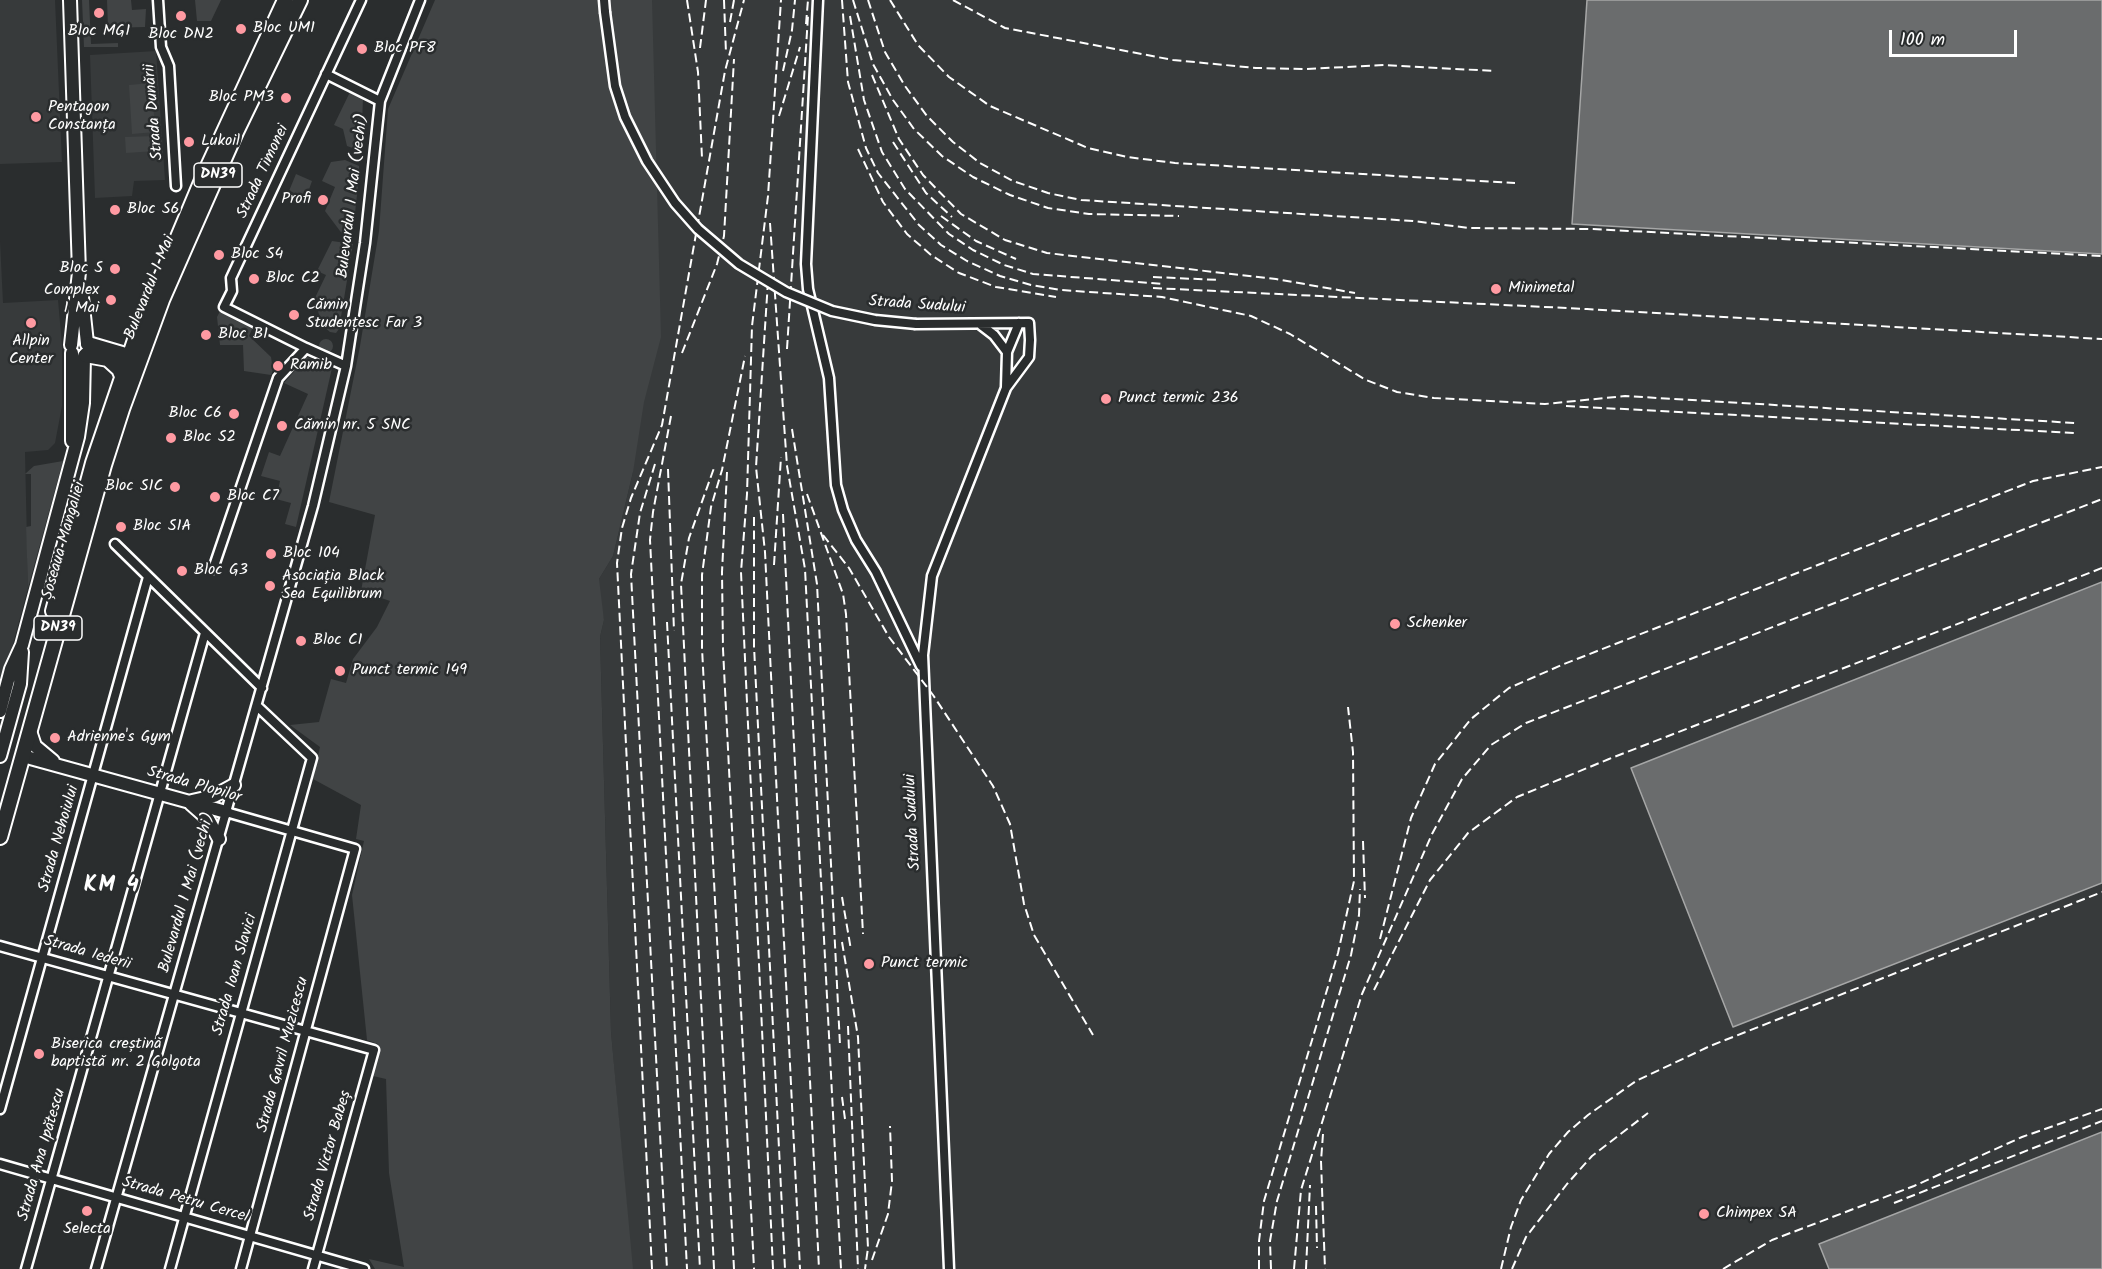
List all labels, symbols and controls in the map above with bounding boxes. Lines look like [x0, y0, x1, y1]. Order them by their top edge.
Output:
marker: Bloc MG1 [92, 6, 106, 20]
marker: Bloc DN2 [174, 9, 188, 23]
scale bar [1892, 18, 2020, 56]
place label: Bloc UM1 [253, 19, 315, 39]
place label: Bloc MG1 [68, 22, 130, 42]
marker: Bloc UM1 [234, 22, 248, 36]
place label: Bloc DN2 [148, 25, 214, 45]
text: 100 m [1900, 26, 1945, 55]
place label: Bloc PF8 [374, 39, 436, 59]
marker: Bloc PF8 [355, 42, 369, 56]
street label: Strada Dunării [141, 63, 169, 161]
place label: Bloc PM3 [209, 88, 274, 108]
marker: Bloc PM3 [279, 91, 293, 105]
place label: Pentagon Constanța [48, 98, 116, 136]
marker: Pentagon Constanța [29, 110, 43, 124]
street label: Bulevardul 1 Mai (vechi) [334, 113, 374, 279]
street label: Strada Timonei [234, 122, 294, 222]
place label: Lukoil [201, 132, 240, 152]
marker: Lukoil [182, 135, 196, 149]
road number: DN39 [194, 163, 242, 187]
place label: Profi [281, 190, 311, 210]
marker: Profi [316, 193, 330, 207]
place label: Bloc S6 [127, 200, 179, 220]
marker: Bloc S6 [108, 203, 122, 217]
street label: Bulevardul 1 Mai [122, 233, 180, 343]
place label: Bloc S4 [231, 245, 283, 265]
marker: Bloc S4 [212, 248, 226, 262]
place label: Bloc S [60, 259, 103, 279]
marker: Bloc S [108, 262, 122, 276]
place label: Bloc C2 [266, 269, 320, 289]
marker: Bloc C2 [247, 272, 261, 286]
place label: Minimetal [1508, 279, 1574, 299]
place label: Complex 1 Mai [44, 281, 99, 319]
marker: Minimetal [1489, 282, 1503, 296]
marker: Complex 1 Mai [104, 293, 118, 307]
street label: Strada Sudului [868, 293, 966, 319]
place label: Cămin Studențesc Far 3 [306, 296, 422, 334]
marker: Cămin Studențesc Far 3 [287, 308, 301, 322]
marker: Allpin Center [24, 316, 38, 330]
place label: Bloc B1 [218, 325, 268, 345]
marker: Bloc B1 [199, 328, 213, 342]
place label: Allpin Center [9, 332, 53, 370]
place label: Ramib [290, 356, 332, 376]
marker: Ramib [271, 359, 285, 373]
place label: Punct termic 236 [1118, 389, 1239, 409]
marker: Punct termic 236 [1099, 392, 1113, 406]
place label: Bloc C6 [169, 404, 222, 424]
marker: Bloc C6 [227, 407, 241, 421]
place label: Cămin nr. 5 SNC [294, 416, 411, 436]
marker: Cămin nr. 5 SNC [275, 419, 289, 433]
place label: Bloc S2 [183, 428, 236, 448]
marker: Bloc S2 [164, 431, 178, 445]
place label: Bloc S1C [105, 477, 163, 497]
street label: Șoseaua Mangaliei [39, 480, 91, 602]
marker: Bloc S1C [168, 480, 182, 494]
place label: Bloc C7 [227, 487, 279, 507]
marker: Bloc C7 [208, 490, 222, 504]
place label: Bloc S1A [133, 517, 191, 537]
marker: Bloc S1A [114, 520, 128, 534]
place label: Bloc 104 [283, 544, 340, 564]
marker: Bloc 104 [264, 547, 278, 561]
place label: Bloc G3 [194, 561, 248, 581]
marker: Bloc G3 [175, 564, 189, 578]
place label: Asociația Black Sea Equilibrum [282, 567, 384, 605]
marker: Asociația Black Sea Equilibrum [263, 579, 277, 593]
place label: Schenker [1407, 614, 1467, 634]
road number: DN39 [34, 616, 82, 640]
marker: Schenker [1388, 617, 1402, 631]
place label: Bloc C1 [313, 631, 363, 651]
marker: Bloc C1 [294, 634, 308, 648]
place label: Punct termic 149 [352, 661, 467, 681]
marker: Punct termic 149 [333, 664, 347, 678]
place label: Adrienne's Gym [67, 728, 171, 748]
marker: Adrienne's Gym [48, 731, 62, 745]
street label: Strada Plopilor [145, 763, 243, 809]
street label: Strada Sudului [902, 773, 926, 871]
street label: Strada Nehoiului [36, 783, 84, 895]
street label: Bulevardul 1 Mai (vechi) [156, 811, 220, 975]
district label: KM 4 [84, 874, 140, 900]
street label: Strada Ioan Slavici [209, 912, 263, 1038]
street label: Strada Iederii [41, 932, 133, 976]
place label: Punct termic [881, 954, 968, 974]
marker: Punct termic [862, 957, 876, 971]
street label: Strada Gavril Muzicescu [254, 975, 314, 1135]
place label: Biserica creștină baptistă nr. 2 Golgota [51, 1035, 201, 1073]
marker: Biserica creștină baptistă nr. 2 Golgota [32, 1047, 46, 1061]
street label: Strada Ana Ipătescu [15, 1087, 71, 1223]
street label: Strada Victor Babeș [301, 1089, 357, 1223]
street label: Strada Petru Cercel [119, 1174, 251, 1228]
marker: Selecta [80, 1204, 94, 1218]
place label: Chimpex SA [1716, 1204, 1797, 1224]
marker: Chimpex SA [1697, 1207, 1711, 1221]
place label: Selecta [63, 1220, 111, 1240]

